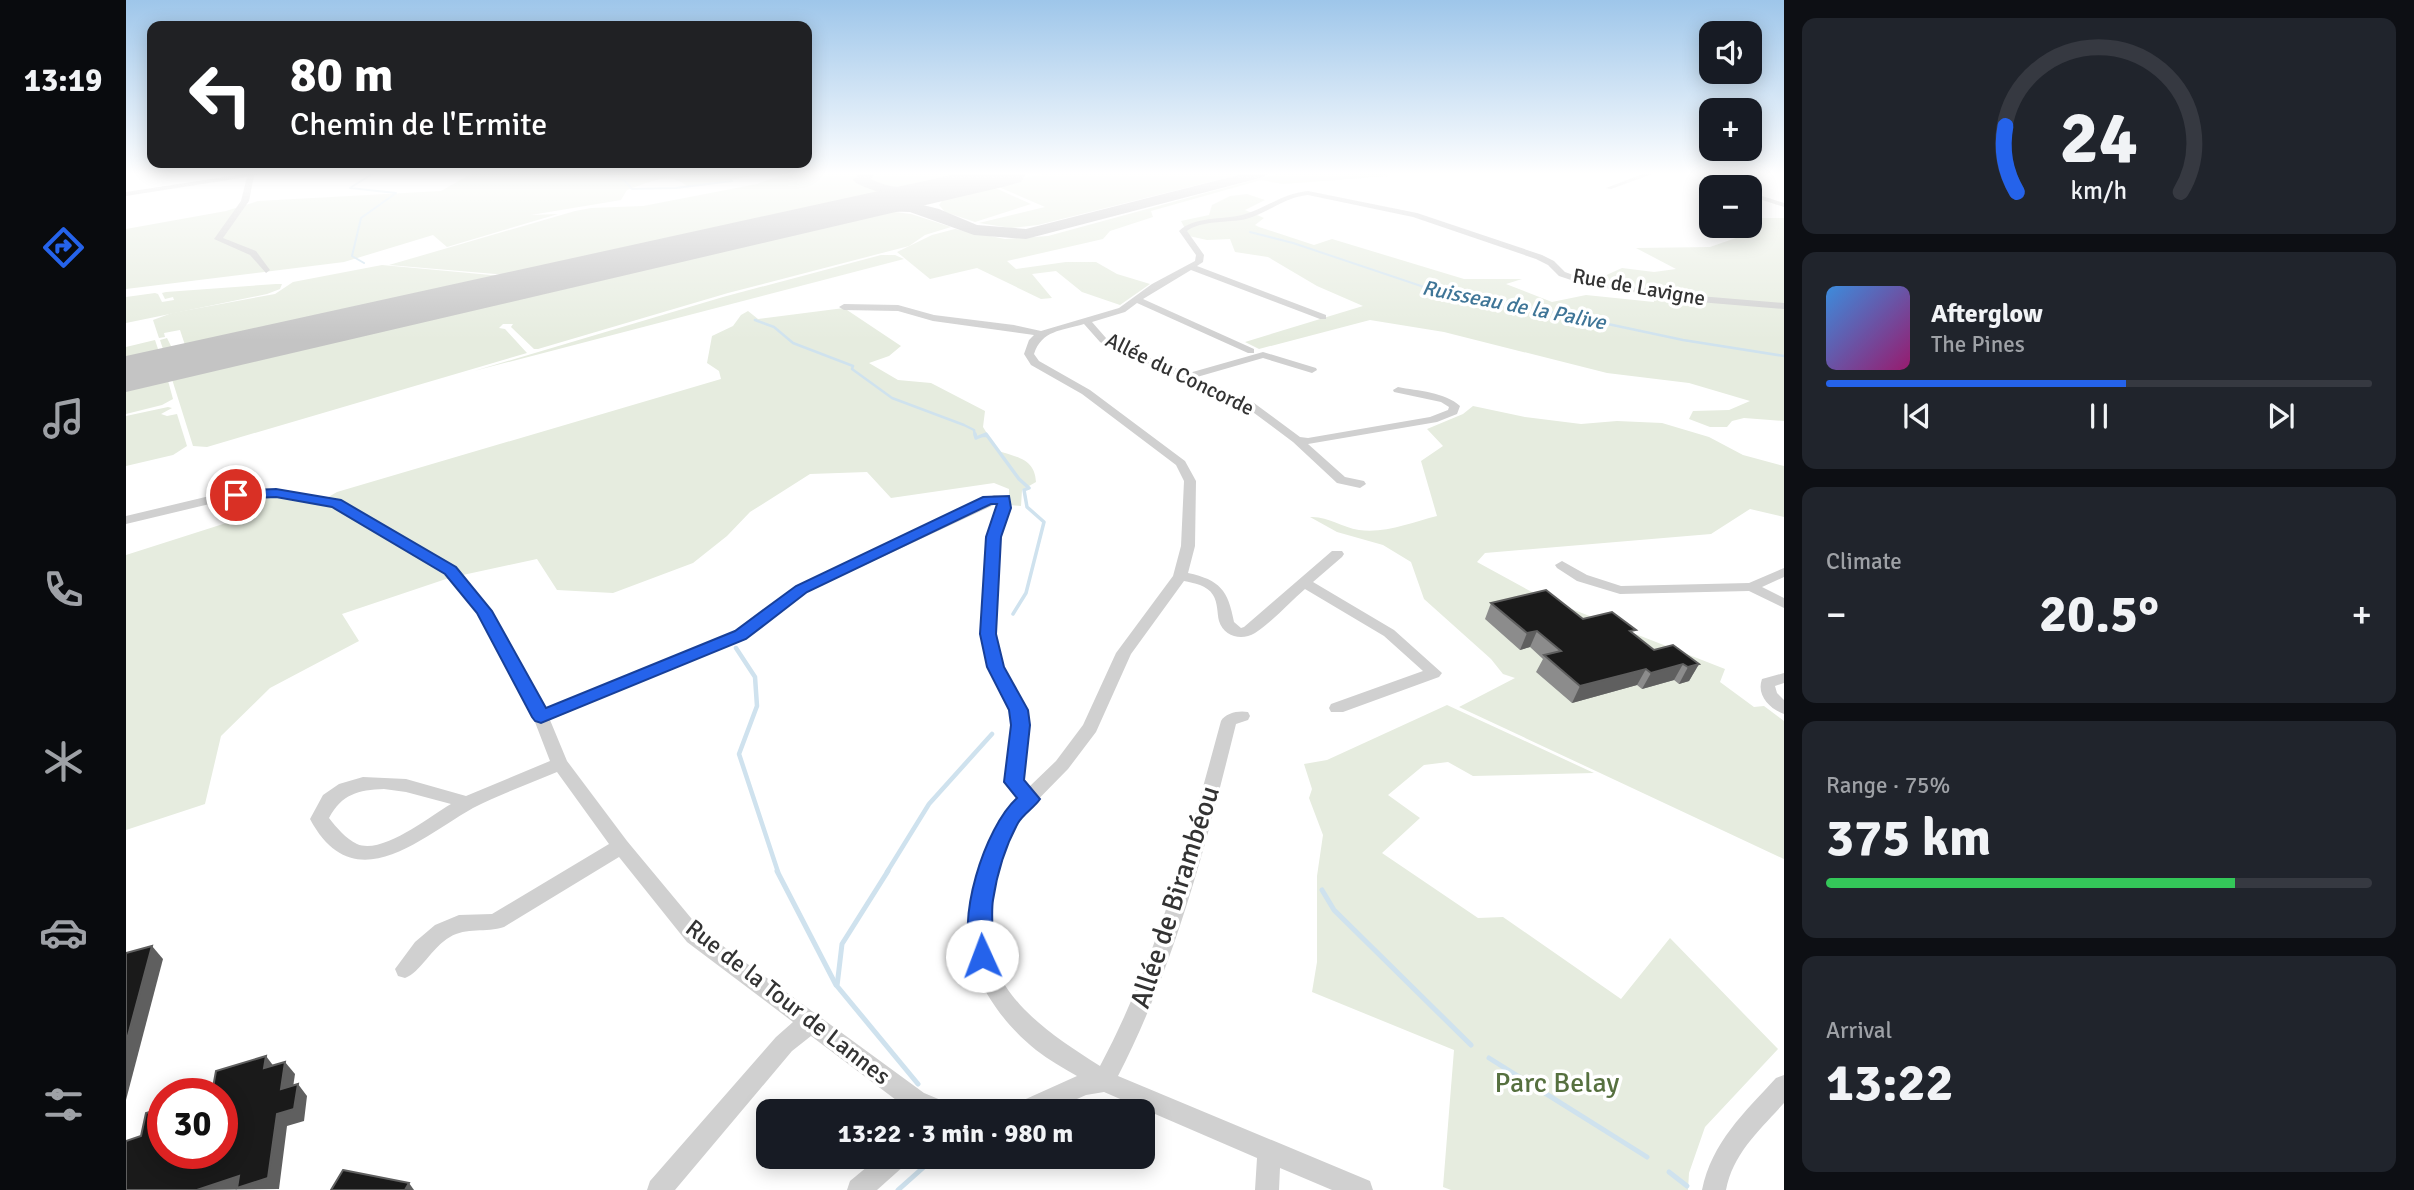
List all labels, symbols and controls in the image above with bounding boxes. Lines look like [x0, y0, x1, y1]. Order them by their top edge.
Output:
map controls [1699, 21, 1762, 238]
button: sound [1699, 21, 1762, 84]
text: 80 m [290, 45, 393, 105]
icon: left [175, 49, 266, 140]
text: 13:19 [24, 61, 102, 100]
text: 24 [2060, 95, 2138, 184]
button: + [1699, 98, 1762, 161]
text: Chemin de l'Ermite [290, 105, 547, 144]
button: − [1699, 175, 1762, 238]
text: km/h [2071, 175, 2127, 206]
icon: directions [39, 223, 88, 272]
street label: Rue de Lavigne [1571, 263, 1707, 311]
water label: Ruisseau de la Palive [1420, 274, 1609, 336]
text: Afterglow [1931, 298, 2043, 330]
street label: Allée du Concorde [1101, 327, 1259, 421]
text: The Pines [1931, 330, 2025, 359]
icon: music [39, 394, 88, 443]
icon: previous [1898, 397, 1936, 435]
icon: pause [2080, 397, 2118, 435]
icon: next [2262, 397, 2300, 435]
pin [206, 465, 266, 525]
icon: arrive [217, 476, 255, 514]
text: Climate [1826, 547, 1902, 576]
icon: phone [39, 565, 88, 614]
text: 20.5° [2039, 582, 2159, 646]
text: − [1826, 591, 1847, 638]
text: + [2351, 591, 2372, 638]
icon: climate [39, 737, 88, 786]
text: Range · 75% [1826, 771, 1950, 800]
street label: Allée de Birambéou [1123, 782, 1227, 1012]
text: 375 km [1826, 806, 1991, 870]
icon: car [39, 908, 88, 957]
street label: Rue de la Tour de Lannes [680, 913, 896, 1091]
position arrow [945, 919, 1019, 993]
text: Arrival [1826, 1016, 1892, 1045]
text: 13:22 [1826, 1051, 1954, 1115]
park label: Parc Belay [1495, 1066, 1619, 1100]
speed limit sign: 30 [147, 1078, 238, 1169]
icon: filters [39, 1080, 88, 1129]
text: 13:22 · 3 min · 980 m [838, 1118, 1073, 1150]

